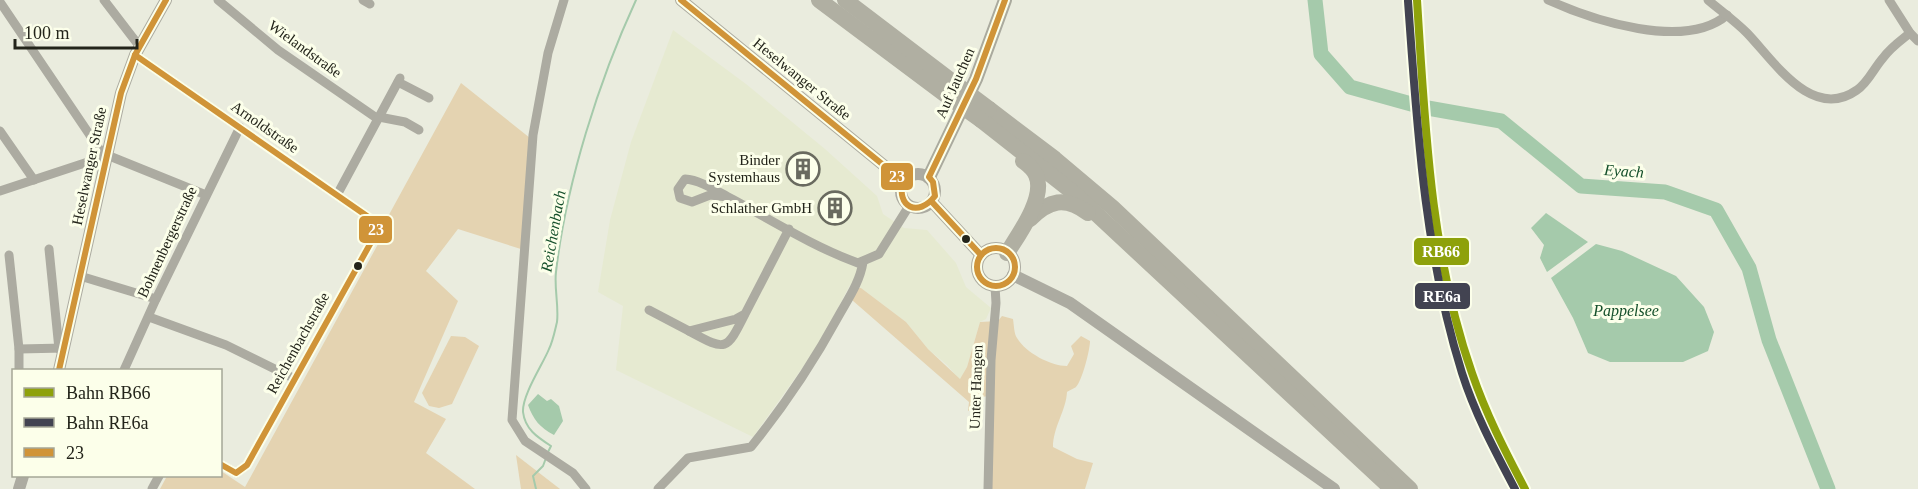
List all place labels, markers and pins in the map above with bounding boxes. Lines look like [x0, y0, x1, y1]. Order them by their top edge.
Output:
building icon: Binder Systemhaus [785, 151, 821, 187]
place label: Binder Systemhaus [708, 152, 780, 185]
building icon: Schlather GmbH [817, 190, 853, 226]
place label: Schlather GmbH [711, 200, 812, 216]
unlabelled marker [960, 233, 972, 245]
unlabelled marker [352, 260, 364, 272]

